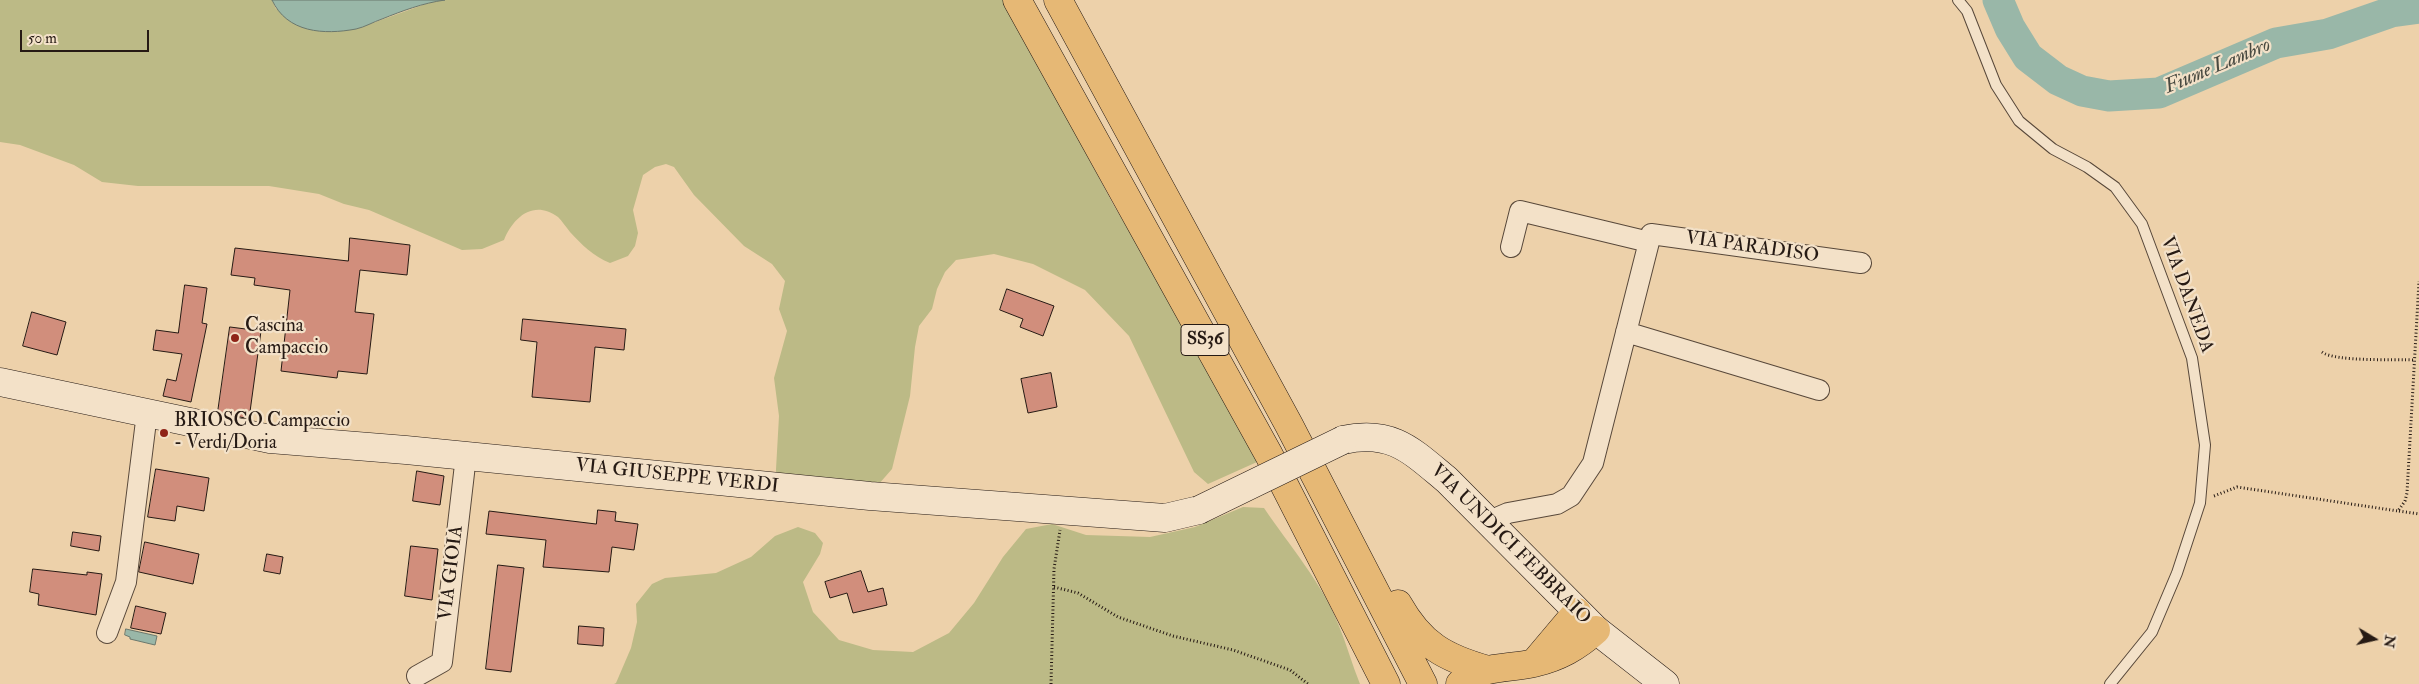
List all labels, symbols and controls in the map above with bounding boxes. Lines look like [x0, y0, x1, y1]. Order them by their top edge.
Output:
scale bar [22, 20, 151, 52]
text: 50 m [28, 29, 57, 48]
water label: Fiume Lambro [2161, 34, 2275, 100]
street label: VIA PARADISO [1684, 227, 1820, 269]
street label: VIA DANEDA [2154, 234, 2218, 356]
place label: Cascina Campaccio [245, 316, 328, 360]
road number: SS36 [1181, 324, 1229, 356]
marker: Cascina Campaccio [229, 332, 241, 344]
place label: BRIOSCO Campaccio - Verdi/Doria [174, 411, 350, 455]
marker: BRIOSCO Campaccio - Verdi/Doria [158, 427, 170, 439]
street label: VIA GIUSEPPE VERDI [574, 455, 780, 499]
street label: VIA UNDICI FEBBRAIO [1425, 460, 1595, 630]
street label: VIA GIOIA [435, 524, 469, 622]
north arrow [2349, 614, 2399, 664]
text: N [2380, 634, 2399, 649]

